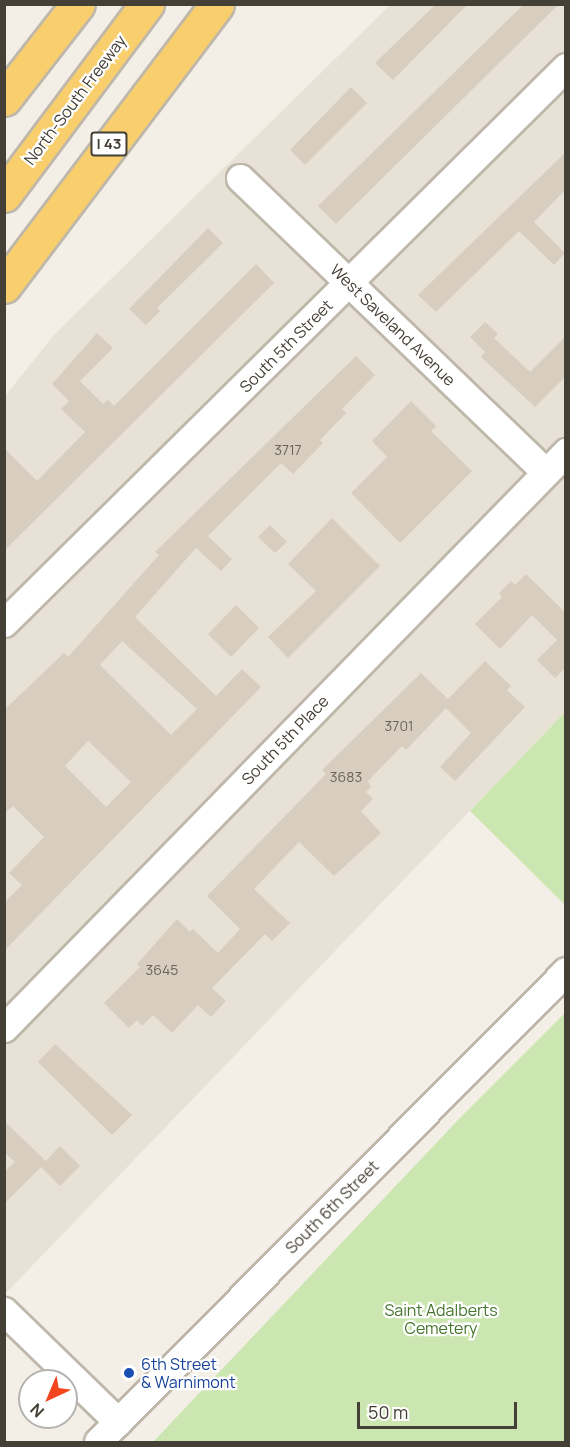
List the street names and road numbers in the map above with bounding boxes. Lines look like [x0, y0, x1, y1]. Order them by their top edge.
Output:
street label: North-South Freeway [20, 31, 130, 169]
road number: I 43 [90, 132, 128, 156]
street label: West Saveland Avenue [326, 260, 460, 390]
street label: South 5th Street [236, 296, 336, 396]
street label: South 5th Place [238, 691, 332, 789]
street label: South 6th Street [281, 1156, 383, 1258]

